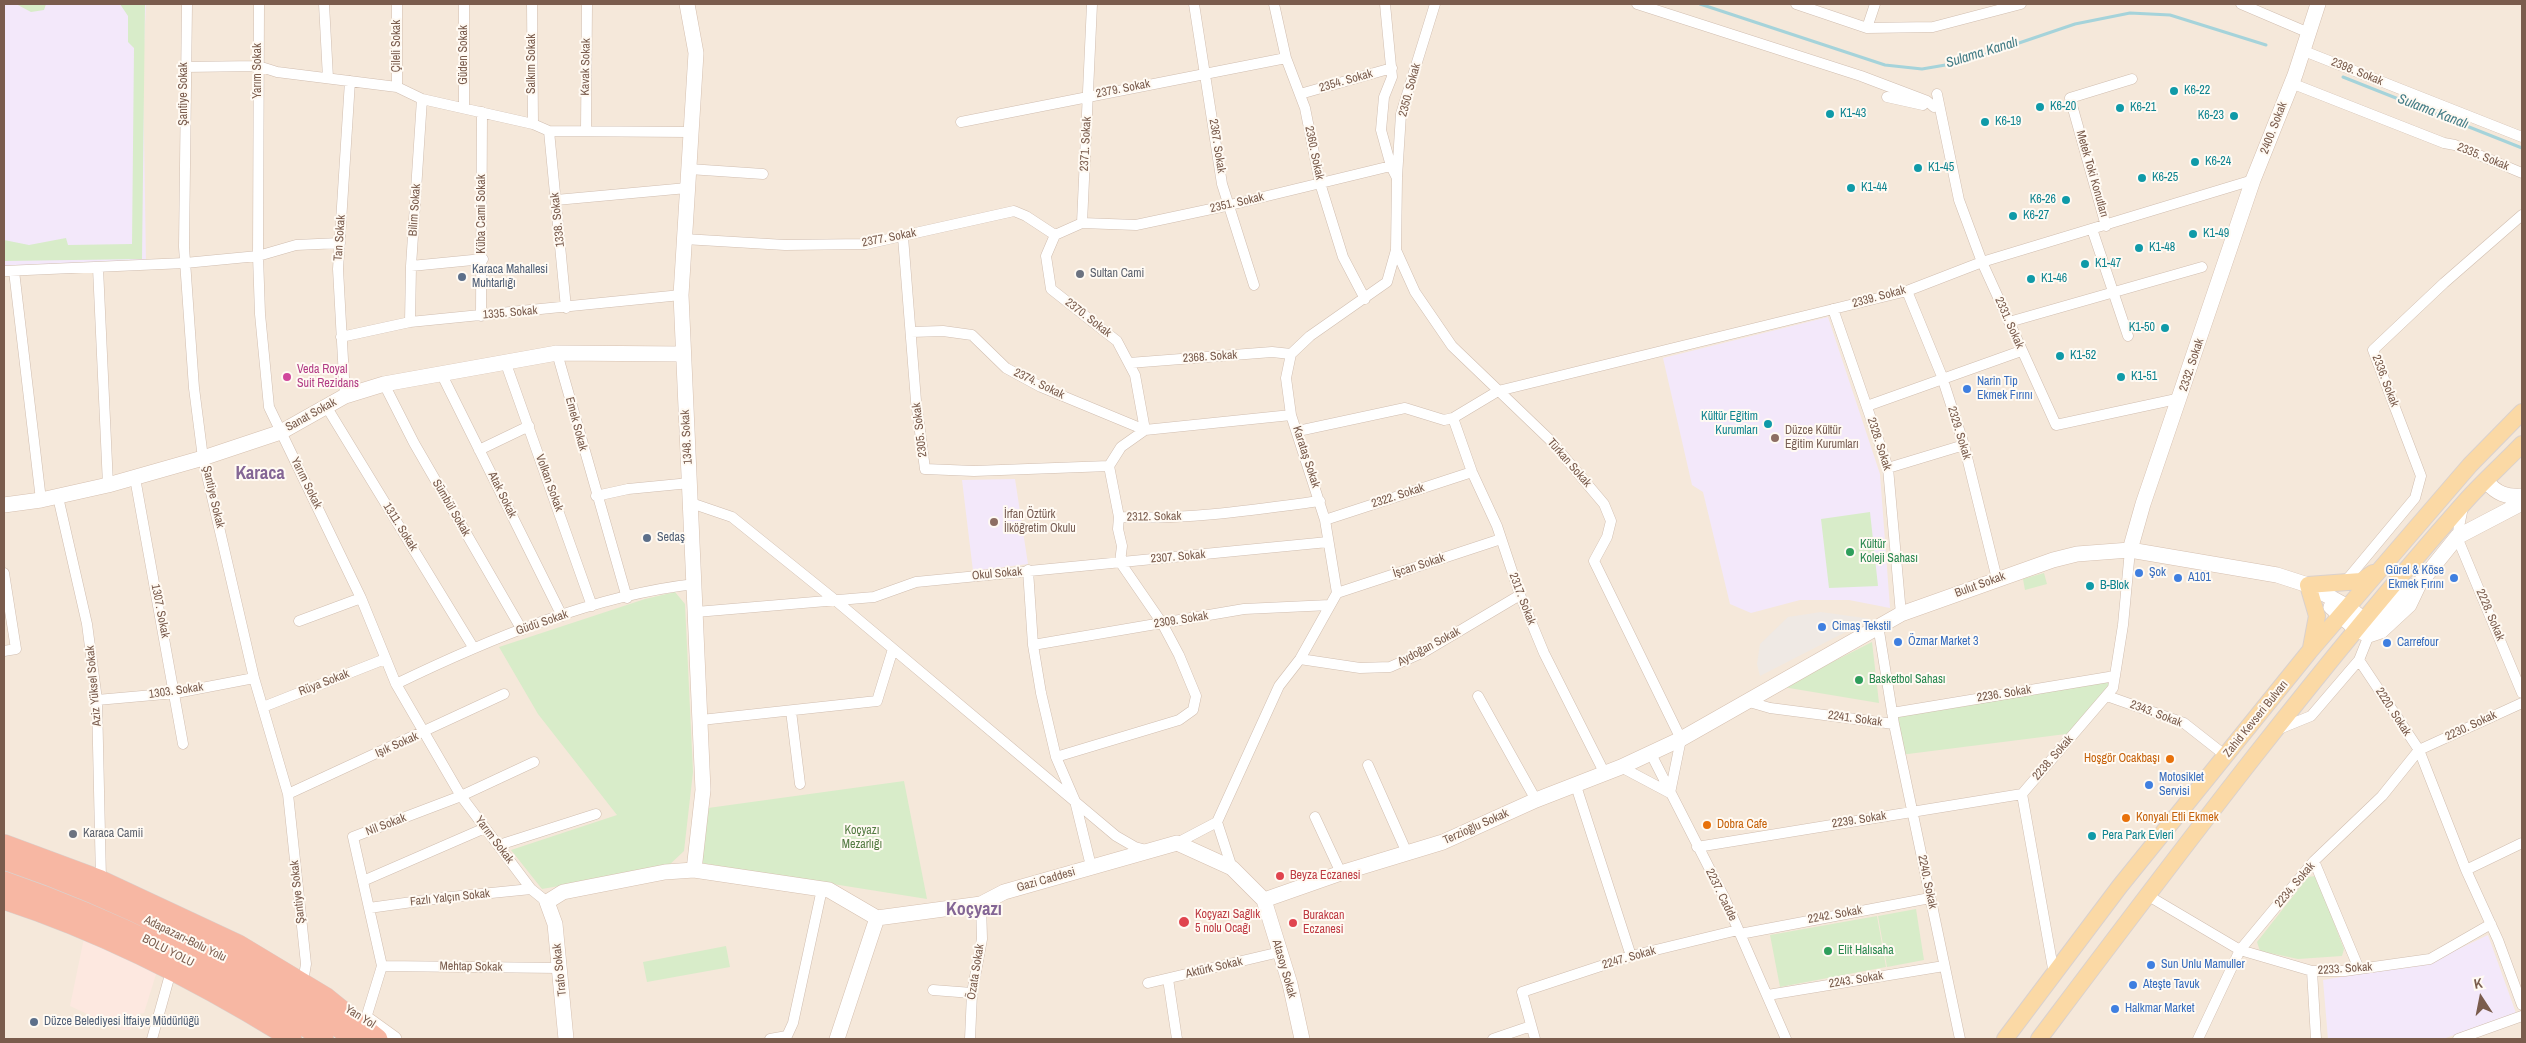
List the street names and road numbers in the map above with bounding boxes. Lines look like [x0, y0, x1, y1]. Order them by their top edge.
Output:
street label: Çileli Sokak [390, 20, 404, 72]
street label: Güden Sokak [457, 25, 471, 85]
street label: Salkım Sokak [525, 34, 539, 94]
street label: Kavak Sokak [578, 38, 594, 96]
street label: Yarım Sokak [251, 43, 265, 99]
street label: 2398. Sokak [2329, 55, 2385, 89]
street label: Şantiye Sokak [177, 62, 191, 126]
street label: 2350. Sokak [1396, 62, 1424, 118]
street label: 2354. Sokak [1318, 67, 1374, 95]
street label: 2379. Sokak [1095, 77, 1151, 101]
street label: 2400. Sokak [2257, 100, 2291, 156]
street label: 2371. Sokak [1077, 116, 1095, 172]
street label: 2367. Sokak [1206, 118, 1228, 174]
street label: 2360. Sokak [1301, 125, 1327, 181]
street label: Metek Toki Konutları [2073, 129, 2111, 219]
street label: 2335. Sokak [2455, 140, 2511, 174]
street label: Küba Cami Sokak [475, 174, 489, 254]
street label: Bilim Sokak [406, 183, 424, 237]
street label: 2351. Sokak [1209, 190, 1265, 216]
street label: 1338. Sokak [548, 192, 568, 248]
street label: Tan Sokak [331, 214, 349, 262]
street label: 2377. Sokak [861, 226, 917, 250]
street label: 2339. Sokak [1851, 283, 1907, 311]
street label: 2370. Sokak [1062, 295, 1114, 341]
street label: 2331. Sokak [1991, 295, 2027, 351]
street label: 1335. Sokak [482, 303, 538, 323]
street label: 2332. Sokak [2177, 337, 2207, 393]
street label: 2368. Sokak [1182, 348, 1238, 366]
street label: 2336. Sokak [2368, 353, 2402, 409]
street label: 2374. Sokak [1011, 366, 1067, 402]
street label: Sanat Sokak [283, 395, 339, 435]
street label: Emek Sokak [562, 395, 590, 453]
street label: 2305. Sokak [910, 402, 930, 458]
street label: 2329. Sokak [1944, 405, 1974, 461]
street label: 1348. Sokak [678, 409, 696, 465]
street label: 2328. Sokak [1864, 416, 1894, 472]
street label: Karataş Sokak [1289, 424, 1323, 490]
street label: Türkan Sokak [1544, 436, 1594, 490]
street label: Volkan Sokak [532, 453, 566, 513]
street label: Yarım Sokak [287, 455, 325, 511]
street label: Şantiye Sokak [199, 464, 227, 530]
street label: Atak Sokak [485, 469, 519, 521]
street label: Sümbül Sokak [429, 477, 473, 539]
street label: 2322. Sokak [1370, 481, 1426, 511]
street label: 1311. Sokak [380, 500, 420, 554]
street label: 2312. Sokak [1127, 509, 1181, 525]
street label: 2307. Sokak [1150, 547, 1206, 567]
street label: İşcan Sokak [1391, 551, 1447, 581]
street label: Okul Sokak [971, 565, 1023, 583]
street label: Bulut Sokak [1953, 569, 2007, 601]
street label: 2317. Sokak [1505, 571, 1539, 627]
street label: 1307. Sokak [148, 583, 172, 639]
street label: 2228. Sokak [2473, 587, 2507, 643]
street label: Güdü Sokak [514, 607, 570, 639]
street label: 2309. Sokak [1153, 609, 1209, 631]
street label: Aydoğan Sokak [1395, 625, 1463, 669]
street label: Aziz Yüksel Sokak [83, 645, 105, 727]
street label: Rüya Sokak [297, 667, 351, 699]
street label: Zahid Kevseri Bulvarı [2221, 678, 2291, 760]
street label: 1303. Sokak [148, 680, 204, 702]
street label: 2236. Sokak [1976, 683, 2032, 705]
street label: 2220. Sokak [2372, 685, 2414, 739]
street label: 2343. Sokak [2128, 697, 2184, 731]
street label: 2241. Sokak [1827, 708, 1883, 730]
street label: 2230. Sokak [2443, 708, 2499, 744]
street label: Işık Sokak [373, 729, 421, 761]
street label: 2238. Sokak [2030, 733, 2076, 783]
street label: Terzioğlu Sokak [1441, 806, 1511, 848]
street label: 2239. Sokak [1831, 809, 1887, 831]
street label: Nil Sokak [364, 811, 408, 839]
street label: Yarım Sokak [472, 813, 516, 867]
street label: 2240. Sokak [1914, 854, 1940, 910]
street label: 2234. Sokak [2272, 859, 2318, 911]
street label: Şantiye Sokak [288, 860, 308, 924]
street label: Gazi Caddesi [1015, 865, 1077, 895]
street label: 2237. Cadde [1702, 867, 1740, 923]
street label: Fazlı Yalçın Sokak [409, 887, 491, 909]
street label: 2242. Sokak [1807, 903, 1863, 927]
street label: Adapazarı-Bolu Yolu [142, 913, 228, 965]
street label: BOLU YOLU [140, 932, 196, 970]
street label: Atasoy Sokak [1269, 938, 1299, 1000]
street label: Trafo Sokak [550, 943, 570, 997]
street label: Özata Sokak [964, 943, 988, 1001]
street label: 2247. Sokak [1601, 944, 1657, 972]
street label: Aktürk Sokak [1184, 954, 1244, 982]
street label: Mehtap Sokak [439, 959, 503, 975]
street label: 2233. Sokak [2317, 960, 2373, 978]
street label: 2243. Sokak [1828, 969, 1884, 991]
street label: Yan Yol [342, 1002, 378, 1032]

